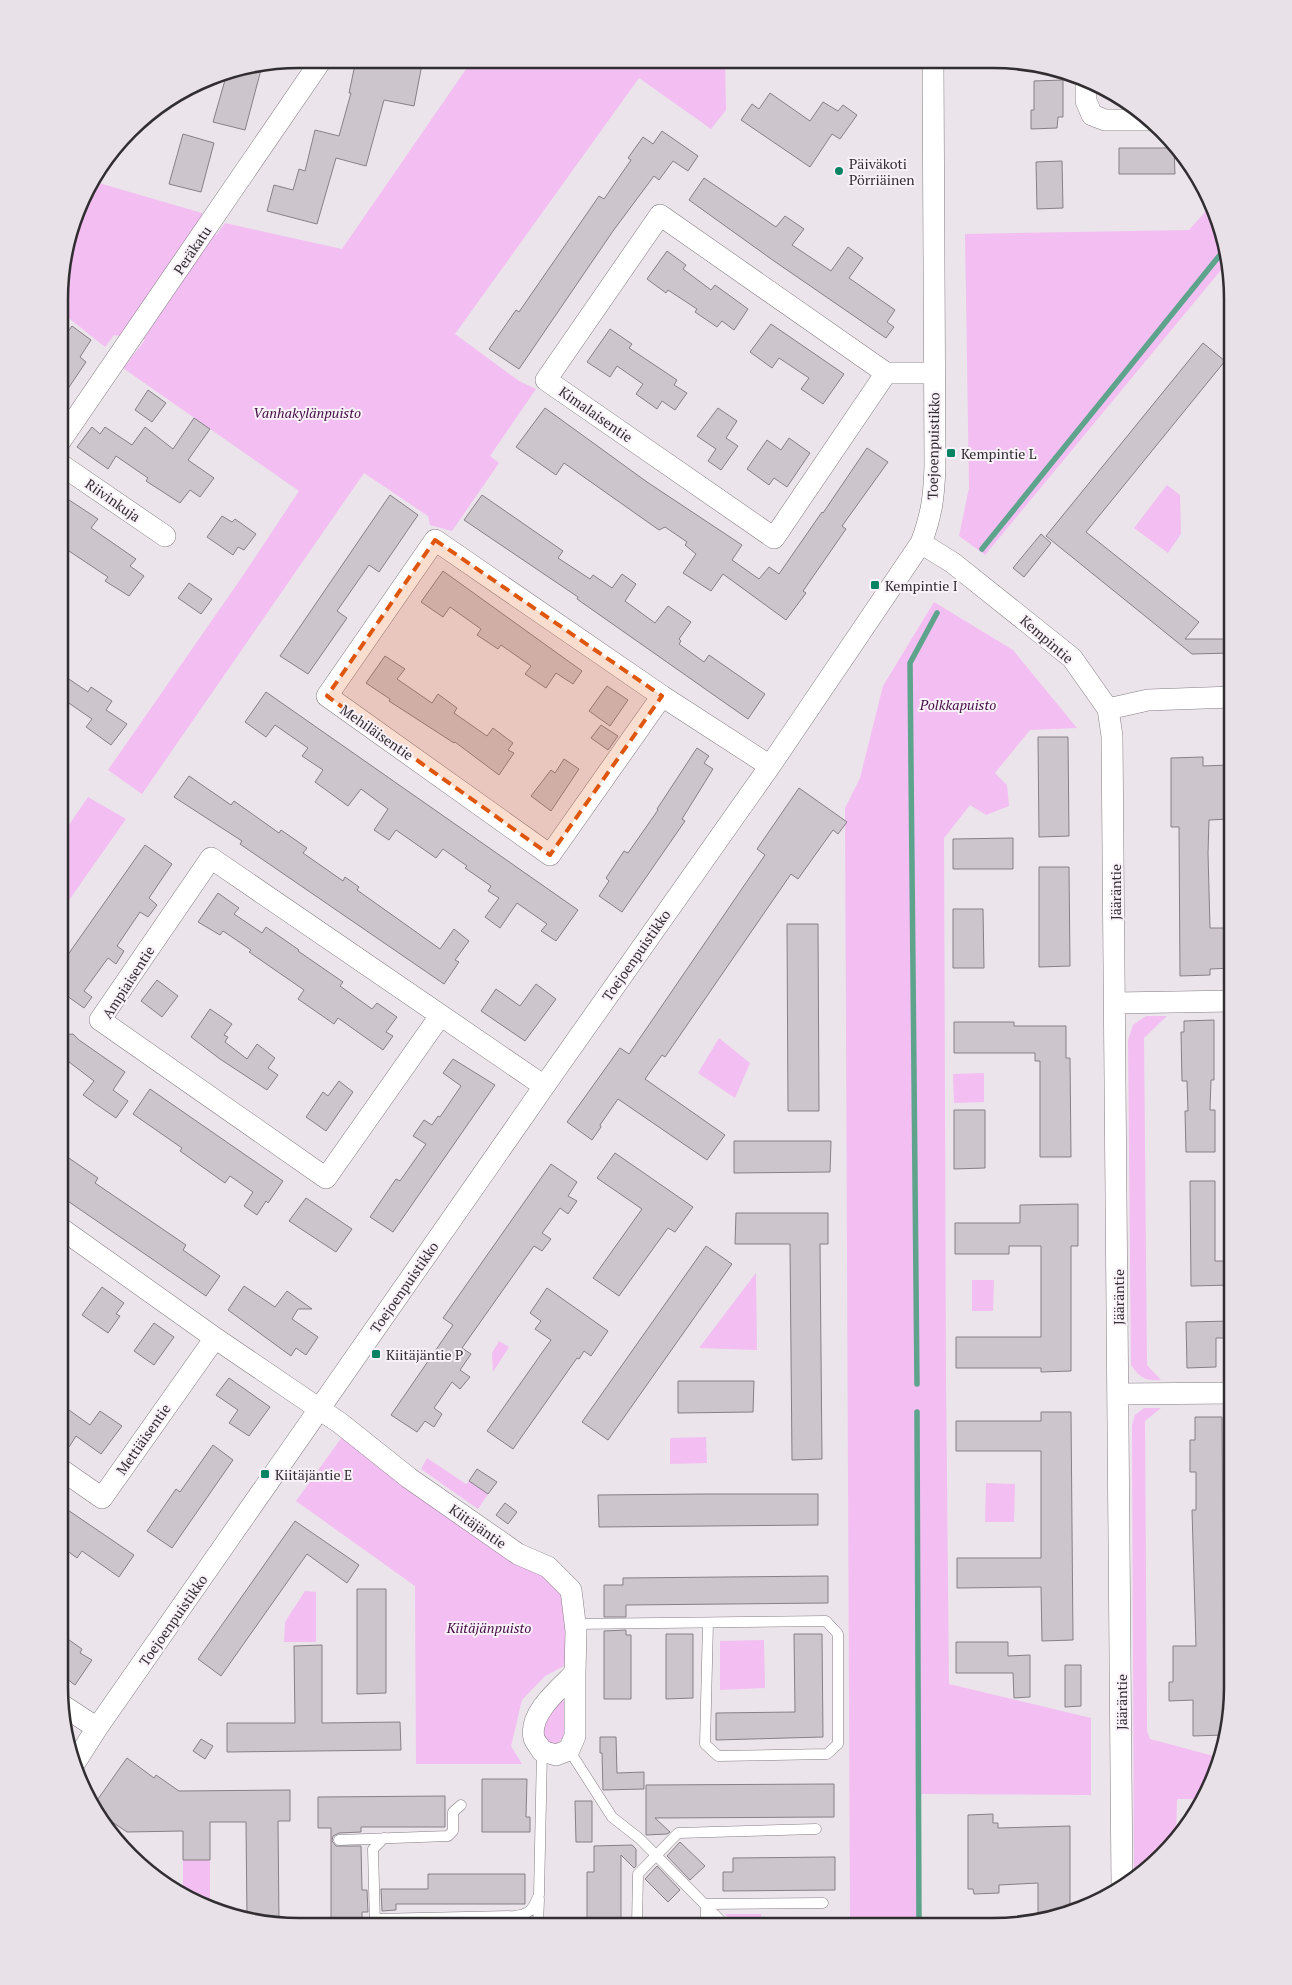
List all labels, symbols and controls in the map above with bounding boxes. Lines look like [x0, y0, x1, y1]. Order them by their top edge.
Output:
place label: Päiväkoti Pörriäinen [849, 154, 915, 189]
marker: Päiväkoti Pörriäinen [833, 165, 845, 177]
street label: Peräkatu [169, 222, 215, 278]
street label: Kimalaisentie [555, 382, 637, 446]
street label: Toejoenpuistikko [923, 392, 943, 500]
park label: Vanhakylänpuisto [253, 403, 361, 422]
place label: Kempintie L [961, 444, 1037, 463]
marker: Kempintie L [945, 447, 957, 459]
street label: Riivinkuja [82, 474, 144, 526]
place label: Kempintie I [885, 576, 958, 595]
marker: Kempintie I [869, 579, 881, 591]
street label: Kempintie [1016, 611, 1078, 667]
park label: Polkkapuisto [919, 695, 996, 714]
street label: Mehiläisentie [337, 700, 417, 764]
street label: Jääräntie [1106, 864, 1125, 920]
street label: Toejoenpuistikko [597, 905, 675, 1004]
street label: Ampiaisentie [97, 942, 159, 1022]
street label: Toejoenpuistikko [365, 1237, 443, 1336]
street label: Jääräntie [1109, 1269, 1128, 1325]
place label: Kiitäjäntie P [386, 1345, 463, 1364]
marker: Kiitäjäntie P [370, 1348, 382, 1360]
street label: Mettiäisentie [111, 1400, 175, 1478]
place label: Kiitäjäntie E [275, 1465, 352, 1484]
marker: Kiitäjäntie E [259, 1468, 271, 1480]
street label: Kiitäjäntie [446, 1499, 510, 1553]
street label: Toejoenpuistikko [134, 1570, 212, 1669]
park label: Kiitäjänpuisto [446, 1618, 531, 1637]
street label: Jääräntie [1112, 1674, 1131, 1730]

